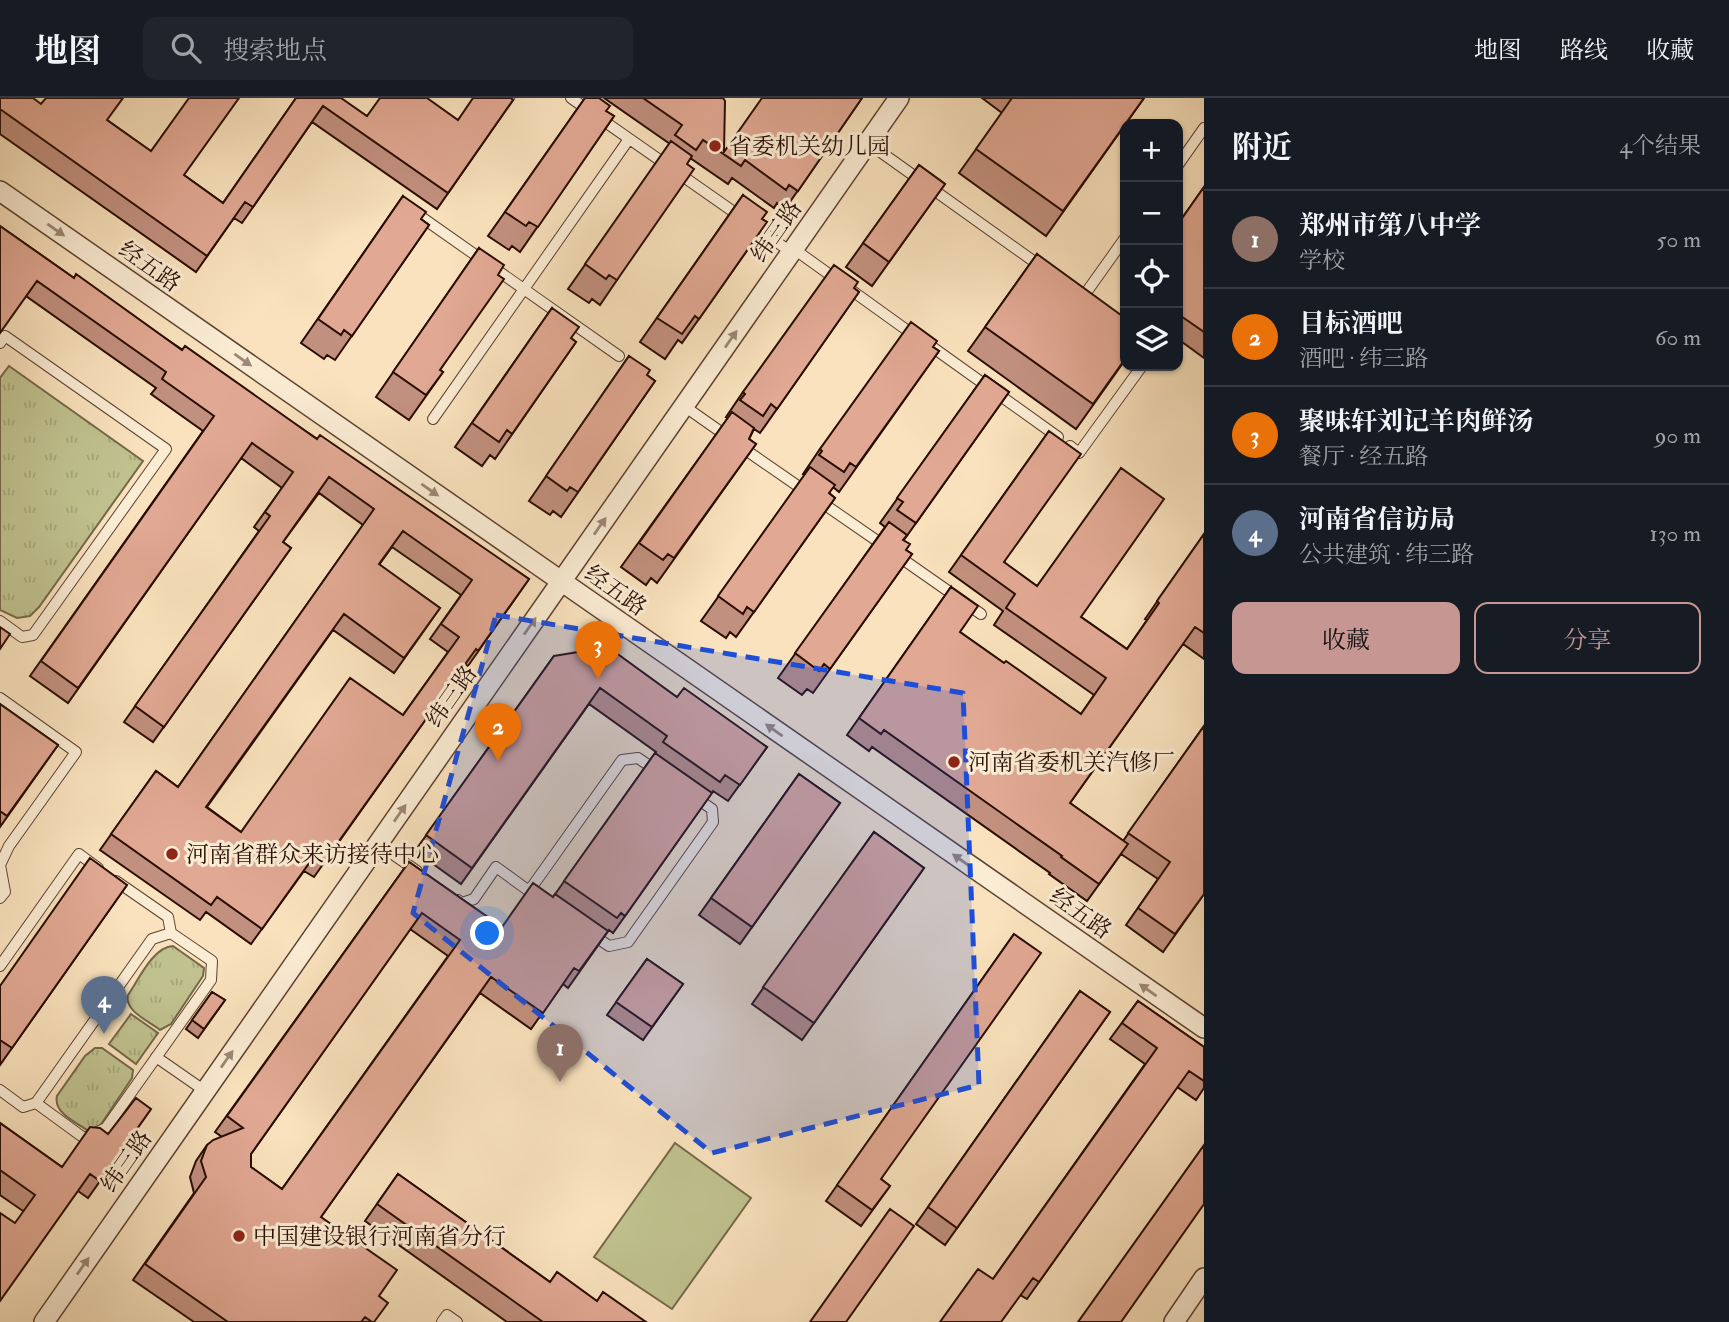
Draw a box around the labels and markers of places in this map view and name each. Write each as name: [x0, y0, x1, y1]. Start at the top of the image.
place label: 省委机关幼儿园: [729, 132, 890, 161]
marker: 省委机关幼儿园: [707, 138, 723, 154]
pin: 3: [575, 621, 621, 679]
pin: 2: [475, 703, 521, 761]
place label: 河南省委机关汽修厂: [968, 748, 1175, 777]
marker: 河南省委机关汽修厂: [946, 754, 962, 770]
place label: 河南省群众来访接待中心: [186, 840, 439, 869]
marker: 河南省群众来访接待中心: [164, 846, 180, 862]
pin: 4: [81, 976, 127, 1034]
pin: 1: [537, 1024, 583, 1082]
place label: 中国建设银行河南省分行: [253, 1222, 506, 1251]
marker: 中国建设银行河南省分行: [231, 1228, 247, 1244]

